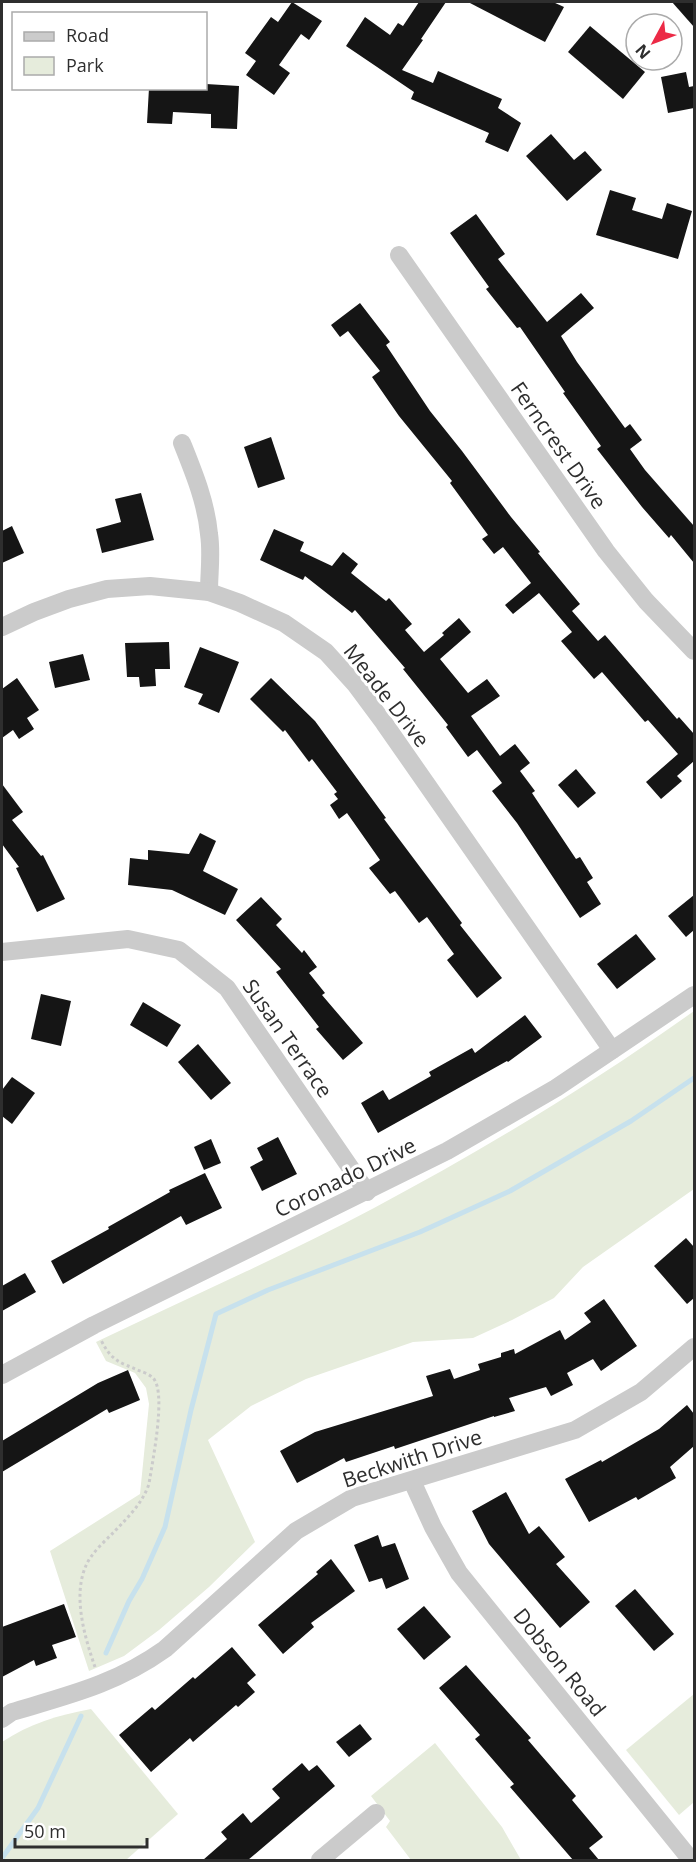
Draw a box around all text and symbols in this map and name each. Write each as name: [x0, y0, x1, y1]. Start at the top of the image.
legend: [12, 12, 207, 90]
north arrow: [624, 12, 684, 72]
text: Road: [66, 23, 109, 47]
text: N: [630, 40, 655, 64]
text: Park: [66, 53, 104, 77]
street label: Ferncrest Drive: [505, 376, 613, 514]
street label: Meade Drive: [338, 638, 436, 752]
street label: Susan Terrace: [237, 973, 339, 1103]
street label: Coronado Drive: [270, 1131, 420, 1223]
street label: Beckwith Drive: [339, 1422, 485, 1494]
street label: Dobson Road: [508, 1602, 612, 1722]
scale bar: [15, 1811, 147, 1849]
text: 50 m: [24, 1819, 66, 1843]

